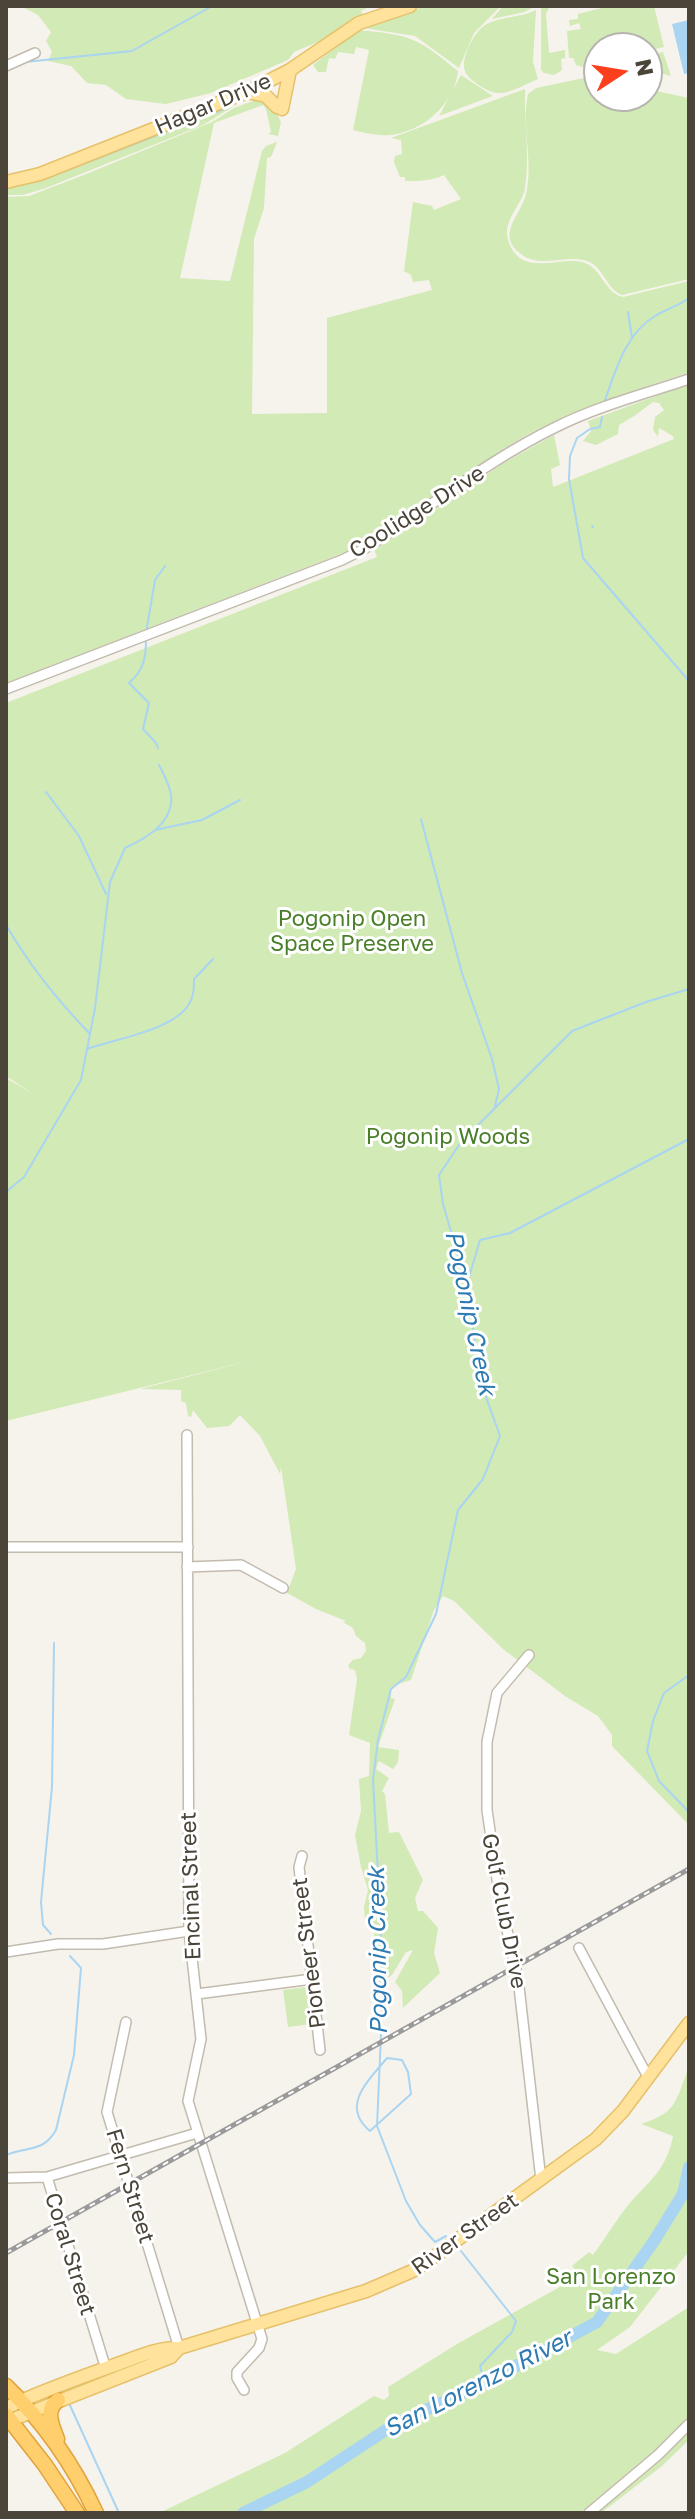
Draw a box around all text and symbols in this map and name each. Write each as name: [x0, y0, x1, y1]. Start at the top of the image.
north arrow: [583, 32, 663, 112]
text: N: [630, 56, 660, 78]
street label: Hagar Drive: [151, 68, 275, 140]
street label: Coolidge Drive: [345, 460, 489, 564]
park label: Pogonip Open Space Preserve: [270, 906, 434, 958]
park label: Pogonip Woods: [366, 1124, 530, 1150]
water label: Pogonip Creek: [438, 1228, 502, 1398]
street label: Encinal Street: [175, 1811, 207, 1961]
street label: Golf Club Drive: [476, 1831, 532, 1991]
water label: Pogonip Creek: [362, 1867, 394, 2035]
street label: Pioneer Street: [287, 1876, 331, 2030]
street label: Fern Street: [100, 2126, 160, 2246]
street label: River Street: [406, 2187, 524, 2281]
street label: Coral Street: [39, 2190, 101, 2318]
park label: San Lorenzo Park: [546, 2264, 676, 2316]
water label: San Lorenzo River: [379, 2324, 577, 2444]

